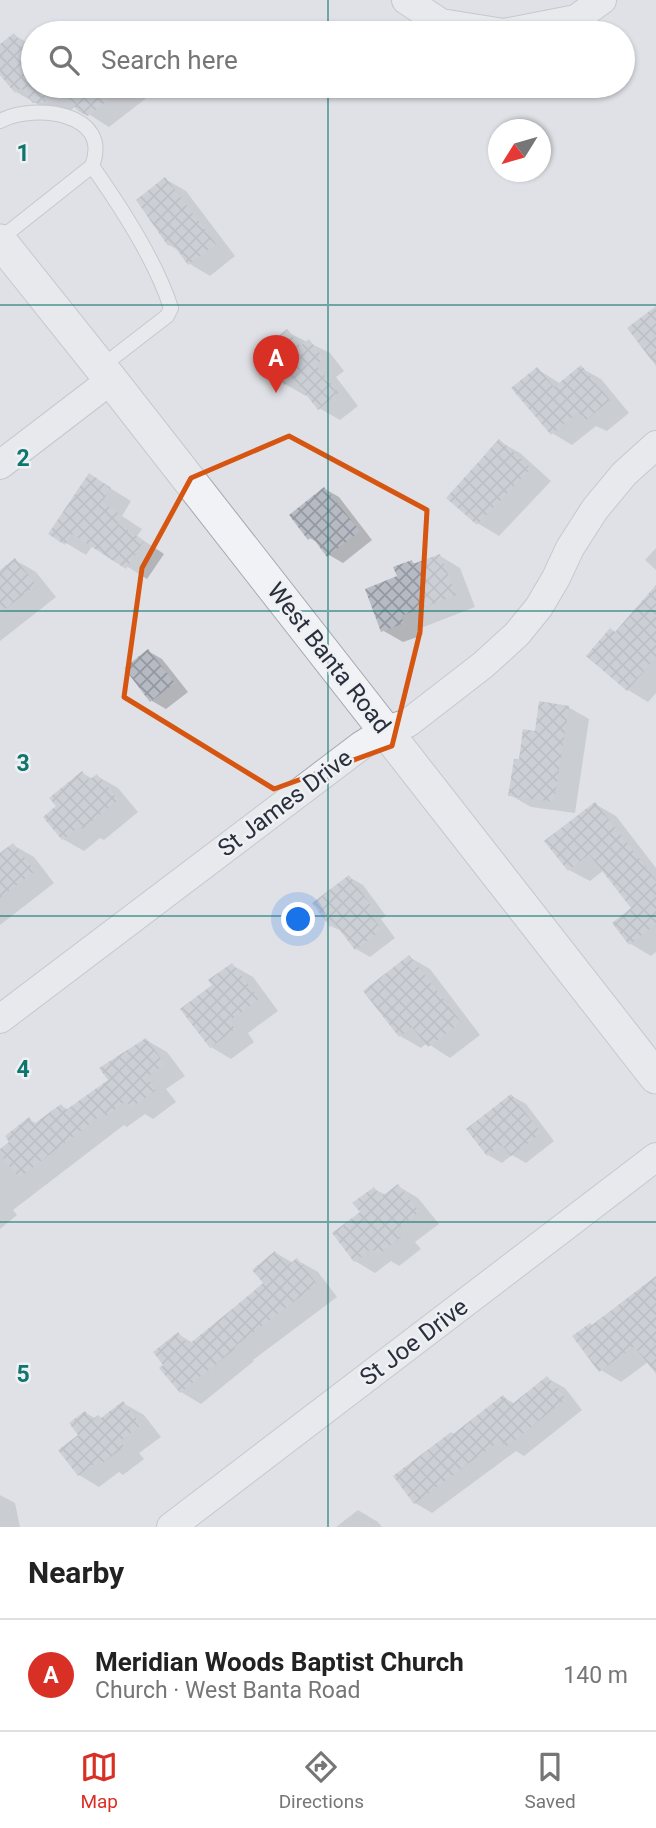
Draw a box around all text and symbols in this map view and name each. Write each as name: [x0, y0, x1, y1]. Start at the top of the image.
search box: [21, 21, 635, 98]
icon: search: [45, 41, 83, 79]
text: Search here: [101, 45, 238, 75]
north arrow: [488, 119, 551, 182]
text: 1: [16, 140, 30, 167]
pin: A: [253, 335, 299, 393]
text: 2: [16, 445, 30, 472]
street label: West Banta Road: [262, 577, 396, 739]
street label: St James Drive: [213, 744, 357, 862]
text: 3: [16, 750, 30, 777]
your location: [281, 902, 315, 936]
text: 4: [16, 1056, 30, 1083]
street label: St Joe Drive: [355, 1292, 473, 1392]
text: 5: [16, 1361, 30, 1388]
text: Nearby: [28, 1555, 124, 1590]
text: Meridian Woods Baptist Church: [95, 1647, 464, 1677]
text: A: [43, 1662, 59, 1689]
text: 140 m: [563, 1662, 628, 1689]
text: Church · West Banta Road: [95, 1677, 360, 1704]
tab: Map: [80, 1748, 118, 1813]
tab: Directions: [279, 1748, 364, 1813]
tab: Saved: [524, 1748, 576, 1813]

